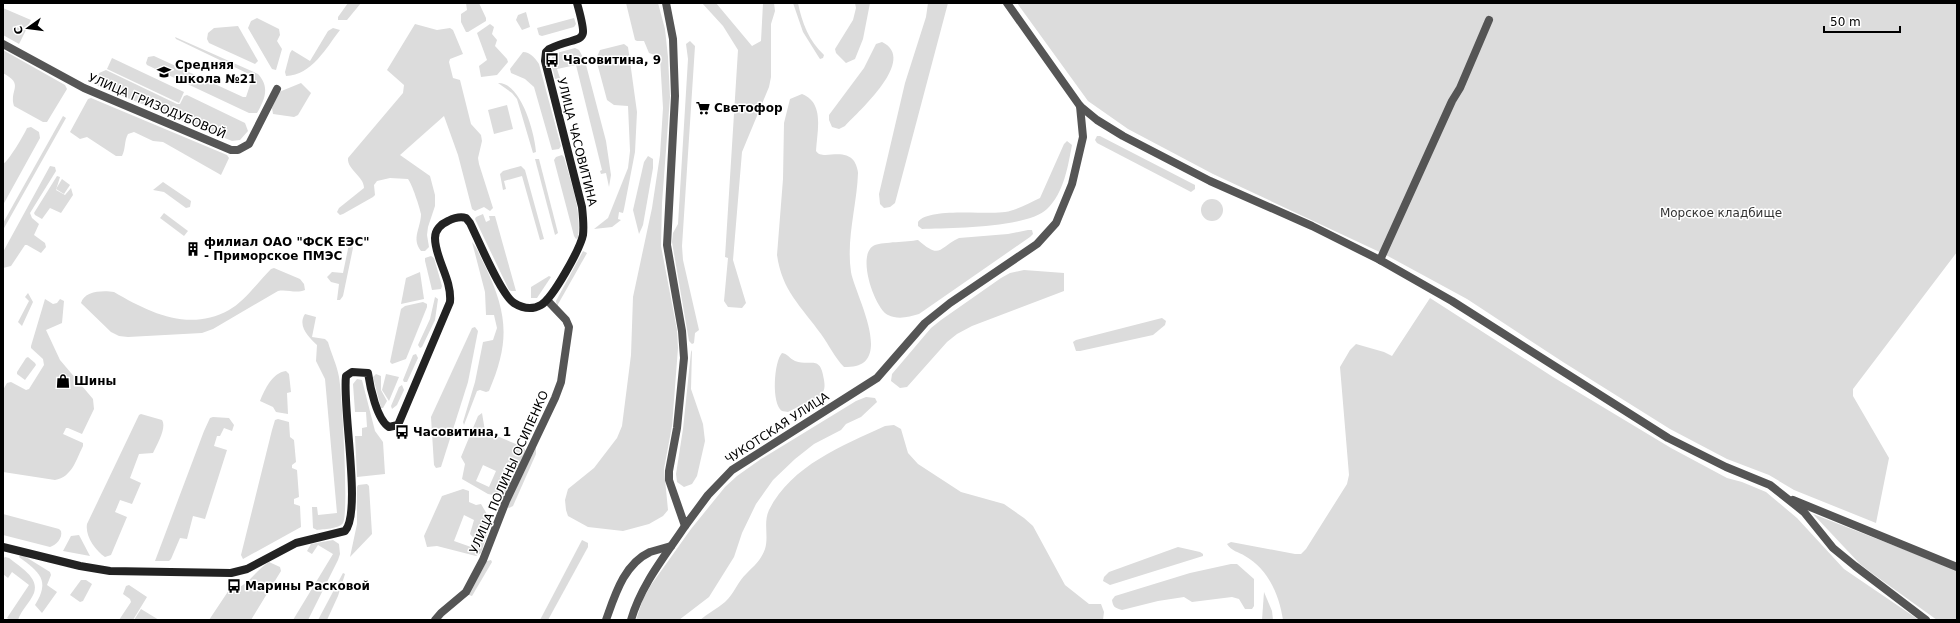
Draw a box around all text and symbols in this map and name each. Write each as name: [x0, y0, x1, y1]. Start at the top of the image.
north arrow: [8, 8, 48, 48]
scale bar: [1824, 8, 1900, 34]
text: 50 m: [1830, 15, 1861, 29]
text: С: [11, 25, 26, 36]
bus stop icon: Часовитина, 9: [544, 52, 560, 68]
place label: Часовитина, 9: [563, 53, 661, 67]
place label: Средняя школа №21: [175, 58, 256, 86]
school or university icon: Средняя школа №21: [156, 64, 172, 80]
street label: УЛИЦА ГРИЗОДУБОВОЙ: [86, 70, 228, 141]
street label: УЛИЦА ЧАСОВИТИНА: [554, 76, 600, 208]
supermarket icon: Светофор: [695, 100, 711, 116]
place label: Светофор: [714, 101, 783, 115]
park label: Морское кладбище: [1660, 206, 1782, 220]
place label: филиал ОАО "ФСК ЕЭС" - Приморское ПМЭС: [204, 235, 369, 263]
building icon: филиал ОАО "ФСК ЕЭС" - Приморское ПМЭС: [185, 241, 201, 257]
shop icon: Шины: [55, 373, 71, 389]
place label: Шины: [74, 374, 116, 388]
street label: УЛИЦА ПОЛИНЫ ОСИПЕНКО: [467, 388, 551, 556]
street label: ЧУКОТСКАЯ УЛИЦА: [722, 389, 832, 467]
bus stop icon: Часовитина, 1: [394, 424, 410, 440]
place label: Часовитина, 1: [413, 425, 511, 439]
bus stop icon: Марины Расковой: [226, 578, 242, 594]
place label: Марины Расковой: [245, 579, 370, 593]

